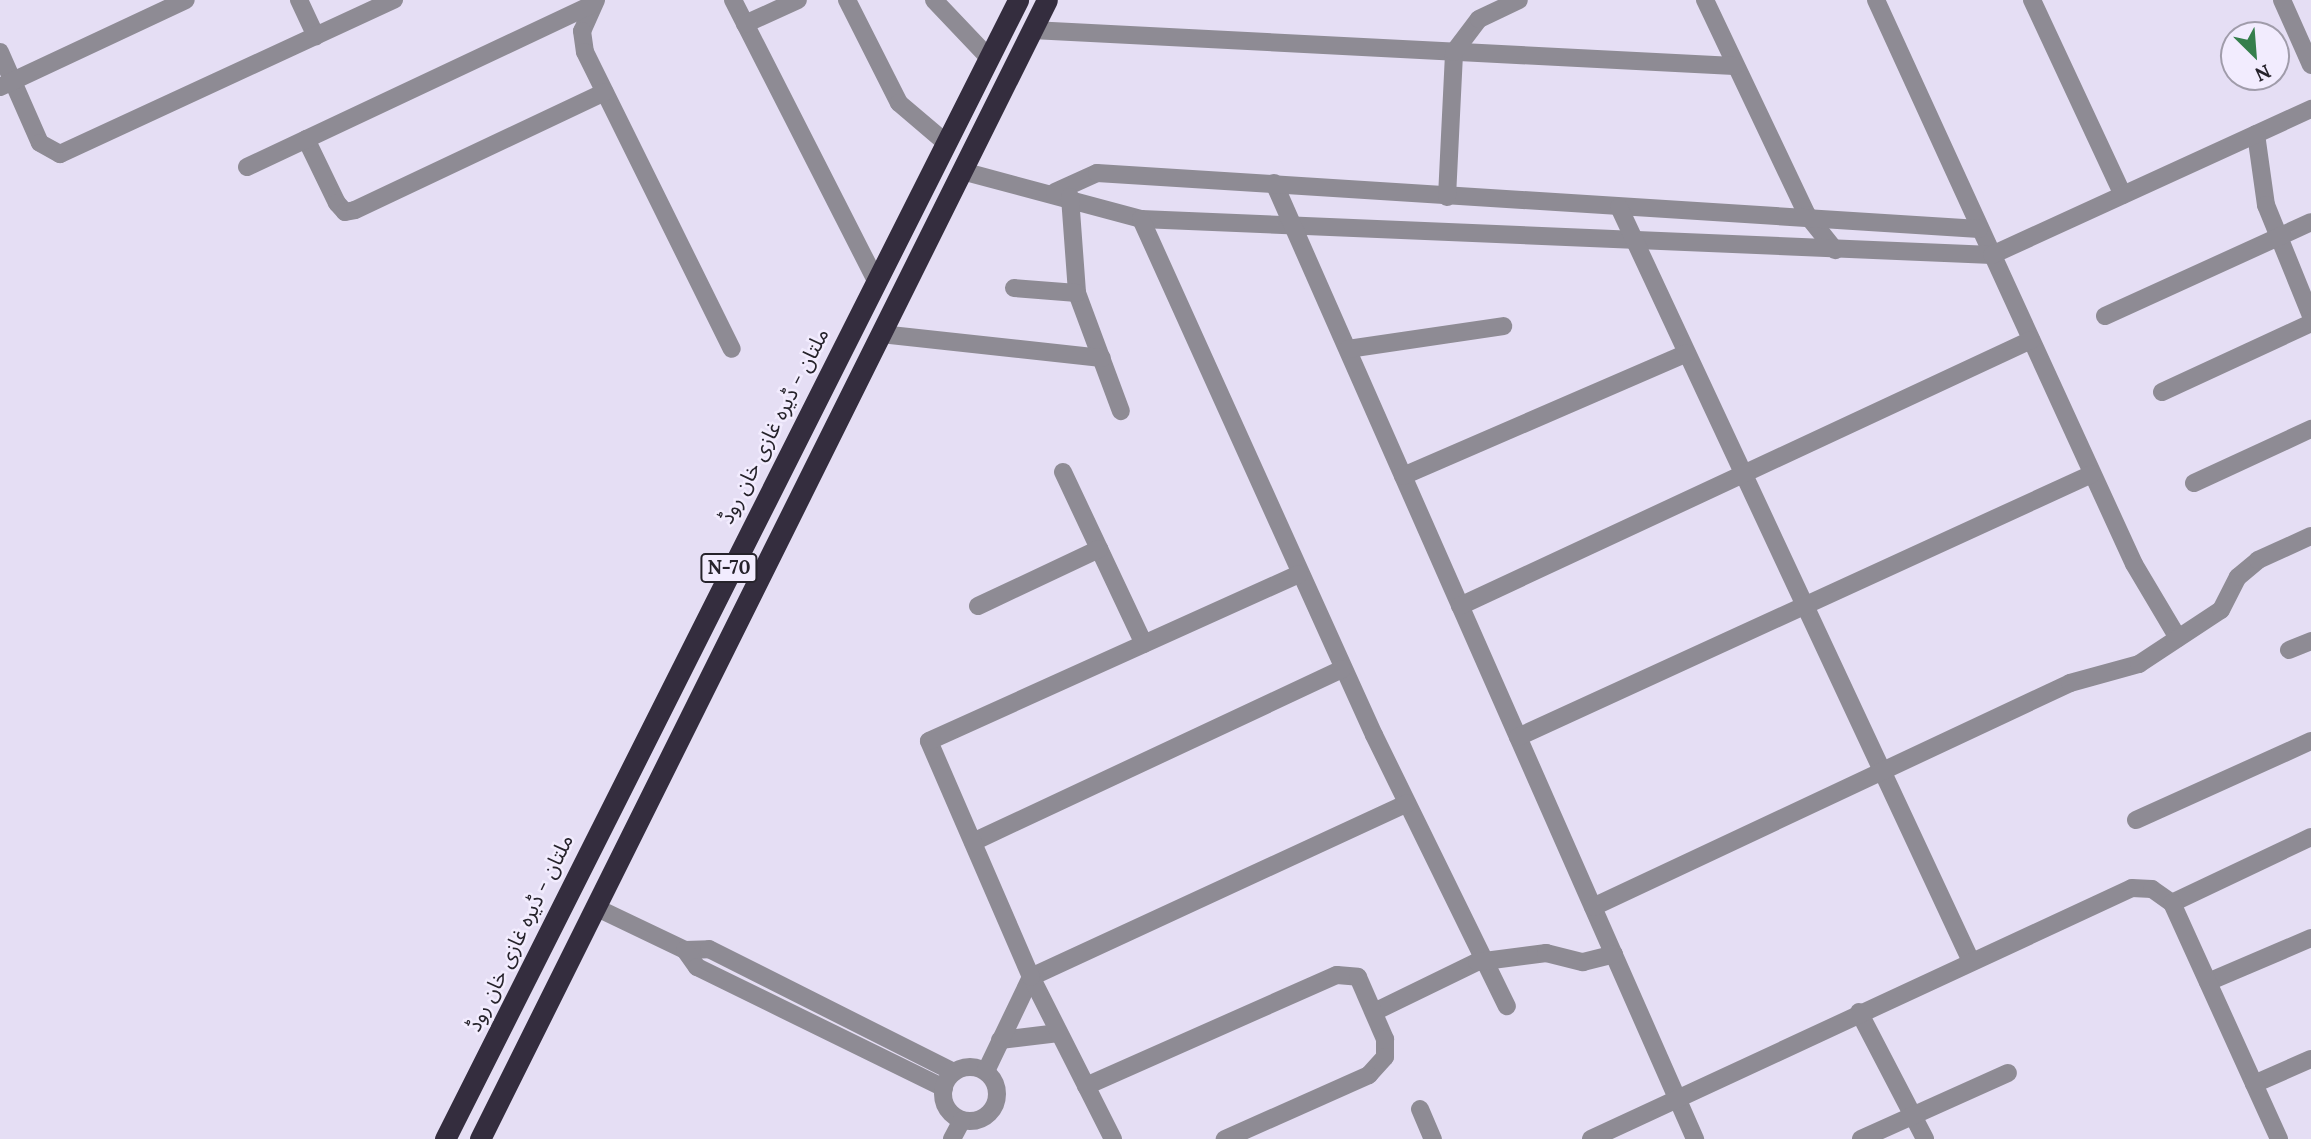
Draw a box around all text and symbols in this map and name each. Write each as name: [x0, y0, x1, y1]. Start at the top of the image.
north arrow: [2220, 21, 2290, 91]
text: N: [2251, 59, 2275, 87]
street label: ملتان - ڈیرہ غازی خان روڈ: [714, 324, 834, 528]
road number: N-70: [699, 552, 759, 583]
street label: ملتان - ڈیرہ غازی خان روڈ: [461, 830, 579, 1036]

